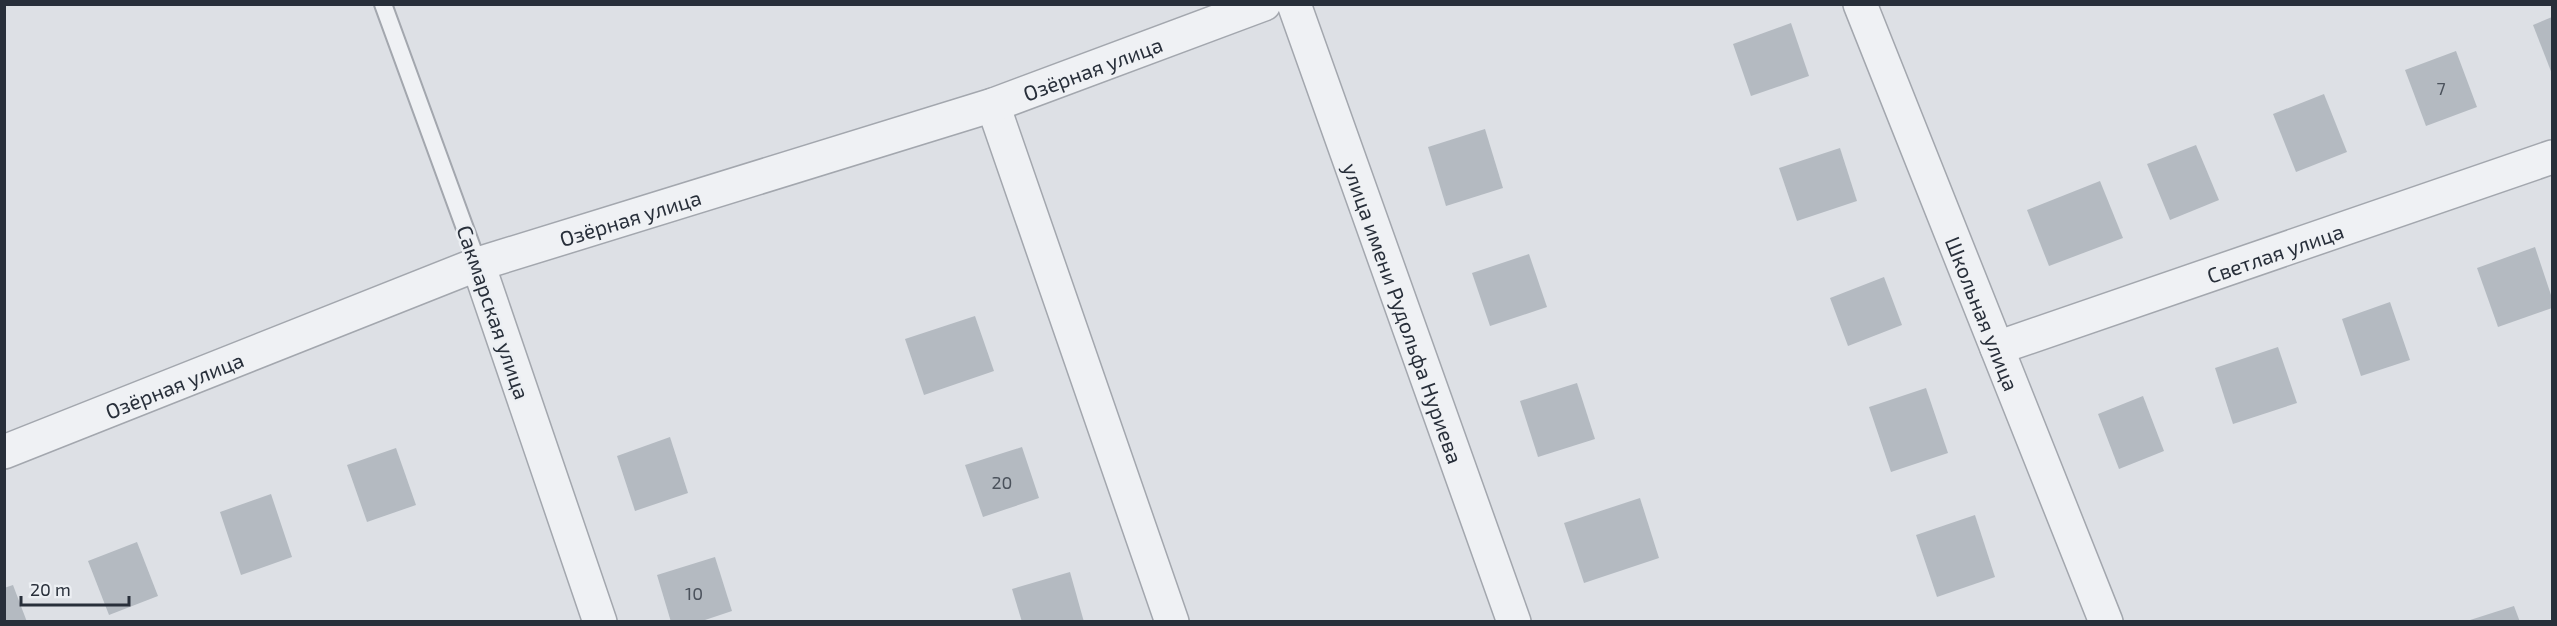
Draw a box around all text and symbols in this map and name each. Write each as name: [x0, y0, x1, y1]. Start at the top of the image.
street label: Озёрная улица: [1019, 31, 1165, 105]
house number: 7: [2436, 77, 2446, 99]
street label: улица имени Рудольфа Нуриева: [1338, 159, 1469, 467]
street label: Озёрная улица: [556, 183, 704, 251]
street label: Светлая улица: [2203, 217, 2347, 287]
street label: Сакмарская улица: [452, 222, 535, 403]
street label: Школьная улица: [1941, 233, 2025, 394]
street label: Озёрная улица: [101, 346, 247, 423]
house number: 20: [992, 471, 1012, 493]
scale bar: [21, 569, 129, 607]
text: 20 m: [30, 578, 71, 600]
house number: 10: [685, 582, 703, 604]

